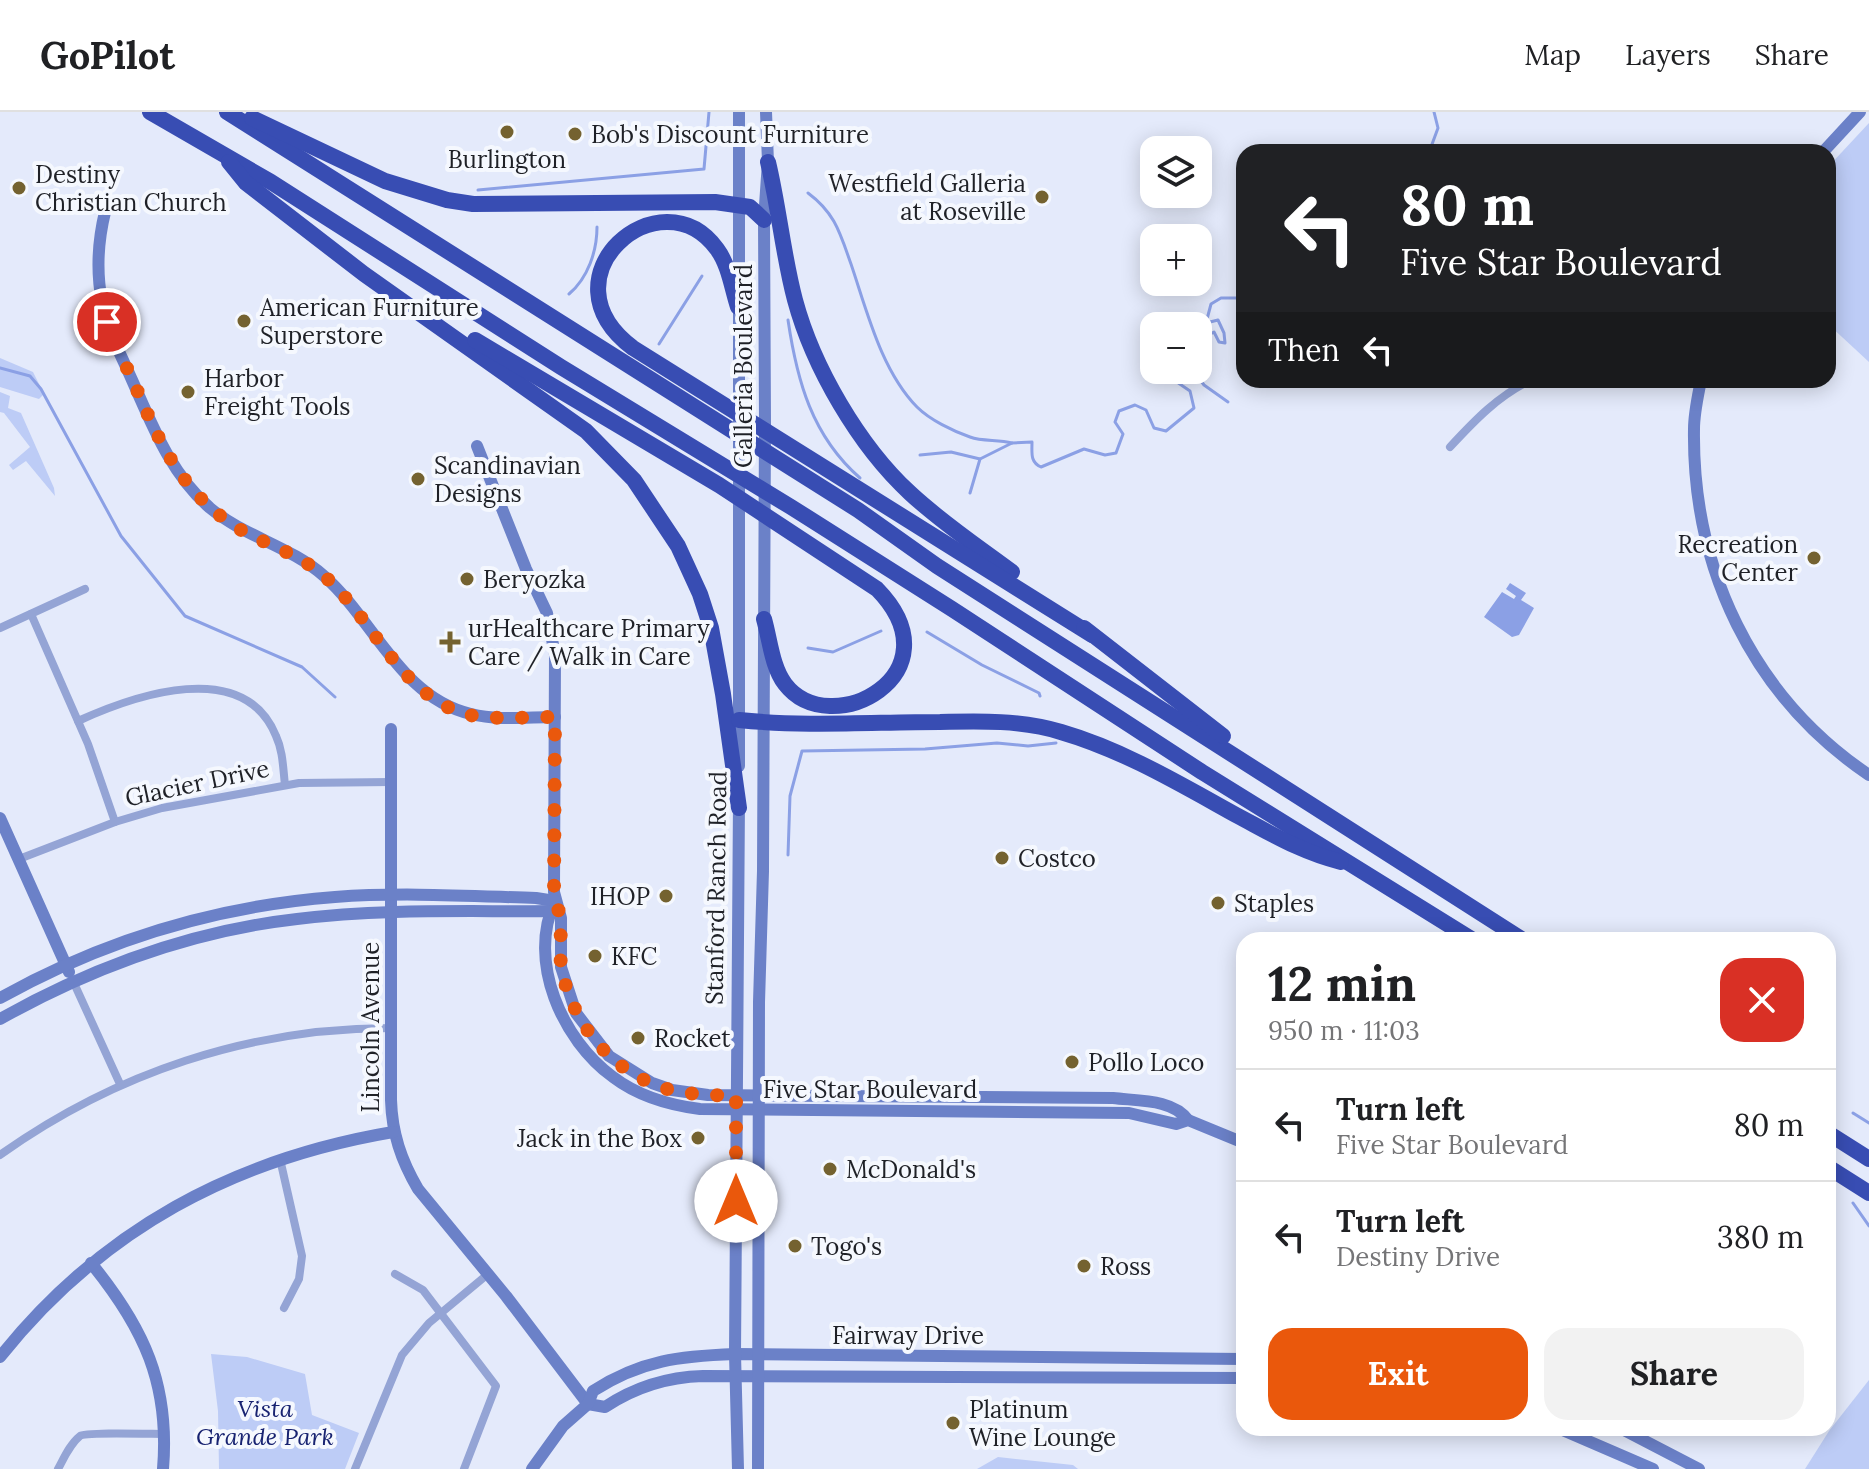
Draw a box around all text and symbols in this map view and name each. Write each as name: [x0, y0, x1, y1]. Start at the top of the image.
text: GoPilot: [40, 31, 175, 79]
text: Map: [1524, 37, 1581, 73]
text: Layers: [1625, 37, 1711, 73]
text: Share: [1755, 37, 1829, 73]
place label: Bob's Discount Furniture: [591, 119, 869, 150]
marker: Burlington: [498, 123, 516, 141]
marker: Bob's Discount Furniture: [566, 125, 584, 143]
map controls: [1140, 136, 1212, 384]
button: layers: [1140, 136, 1212, 208]
place label: Burlington: [448, 144, 566, 175]
place label: Destiny Christian Church: [35, 159, 227, 218]
place label: Westfield Galleria at Roseville: [828, 168, 1026, 227]
text: 80 m: [1400, 169, 1534, 240]
icon: left: [1268, 176, 1372, 280]
marker: Destiny Christian Church: [10, 179, 28, 197]
marker: Westfield Galleria at Roseville: [1033, 188, 1051, 206]
button: +: [1140, 224, 1212, 296]
text: Five Star Boulevard: [1400, 239, 1722, 285]
street label: Galleria Boulevard: [728, 264, 759, 468]
pin: [73, 288, 141, 356]
place label: American Furniture Superstore: [259, 292, 479, 351]
icon: arrive: [85, 300, 129, 344]
marker: American Furniture Superstore: [235, 312, 253, 330]
button: −: [1140, 312, 1212, 384]
icon: left: [1356, 328, 1400, 372]
text: Then: [1268, 331, 1340, 369]
place label: Harbor Freight Tools: [204, 363, 350, 422]
marker: Harbor Freight Tools: [179, 383, 197, 401]
place label: Scandinavian Designs: [434, 450, 581, 509]
marker: Scandinavian Designs: [409, 470, 427, 488]
place label: Recreation Center: [1677, 529, 1799, 588]
marker: Recreation Center: [1805, 549, 1823, 567]
place label: Beryozka: [483, 564, 586, 595]
marker: Beryozka: [458, 570, 476, 588]
place label: urHealthcare Primary Care / Walk in Care: [468, 613, 710, 672]
marker: urHealthcare Primary Care / Walk in Care: [439, 631, 461, 653]
street label: Glacier Drive: [122, 753, 272, 813]
street label: Stanford Ranch Road: [698, 771, 734, 1005]
place label: Costco: [1018, 843, 1096, 874]
marker: Costco: [993, 849, 1011, 867]
place label: IHOP: [590, 881, 650, 912]
marker: IHOP: [657, 887, 675, 905]
place label: Staples: [1234, 888, 1314, 919]
marker: Staples: [1209, 894, 1227, 912]
place label: KFC: [611, 941, 657, 972]
street label: Lincoln Avenue: [355, 942, 386, 1112]
marker: KFC: [586, 947, 604, 965]
text: 12 min: [1268, 953, 1416, 1014]
button: close: [1720, 958, 1804, 1042]
text: 950 m · 11:03: [1268, 1014, 1420, 1047]
place label: Rocket: [654, 1023, 731, 1054]
marker: Rocket: [629, 1029, 647, 1047]
place label: Pollo Loco: [1088, 1047, 1204, 1078]
marker: Pollo Loco: [1063, 1053, 1081, 1071]
street label: Five Star Boulevard: [763, 1074, 977, 1105]
text: Turn left: [1336, 1090, 1464, 1128]
icon: left: [1268, 1103, 1312, 1147]
text: 80 m: [1734, 1106, 1804, 1144]
place label: Jack in the Box: [516, 1123, 682, 1154]
text: Five Star Boulevard: [1336, 1128, 1568, 1161]
marker: Jack in the Box: [689, 1129, 707, 1147]
place label: McDonald's: [846, 1154, 976, 1185]
position arrow: [694, 1159, 778, 1243]
marker: McDonald's: [821, 1160, 839, 1178]
text: Turn left: [1336, 1202, 1464, 1240]
icon: left: [1268, 1215, 1312, 1259]
text: 380 m: [1717, 1218, 1804, 1256]
place label: Togo's: [811, 1231, 882, 1262]
marker: Togo's: [786, 1237, 804, 1255]
text: Destiny Drive: [1336, 1240, 1500, 1273]
place label: Ross: [1100, 1251, 1151, 1282]
marker: Ross: [1075, 1257, 1093, 1275]
street label: Fairway Drive: [832, 1320, 984, 1351]
button: Exit: [1268, 1328, 1528, 1420]
button: Share: [1544, 1328, 1804, 1420]
park label: Vista Grande Park: [196, 1393, 334, 1452]
place label: Platinum Wine Lounge: [969, 1394, 1116, 1453]
marker: Platinum Wine Lounge: [944, 1414, 962, 1432]

